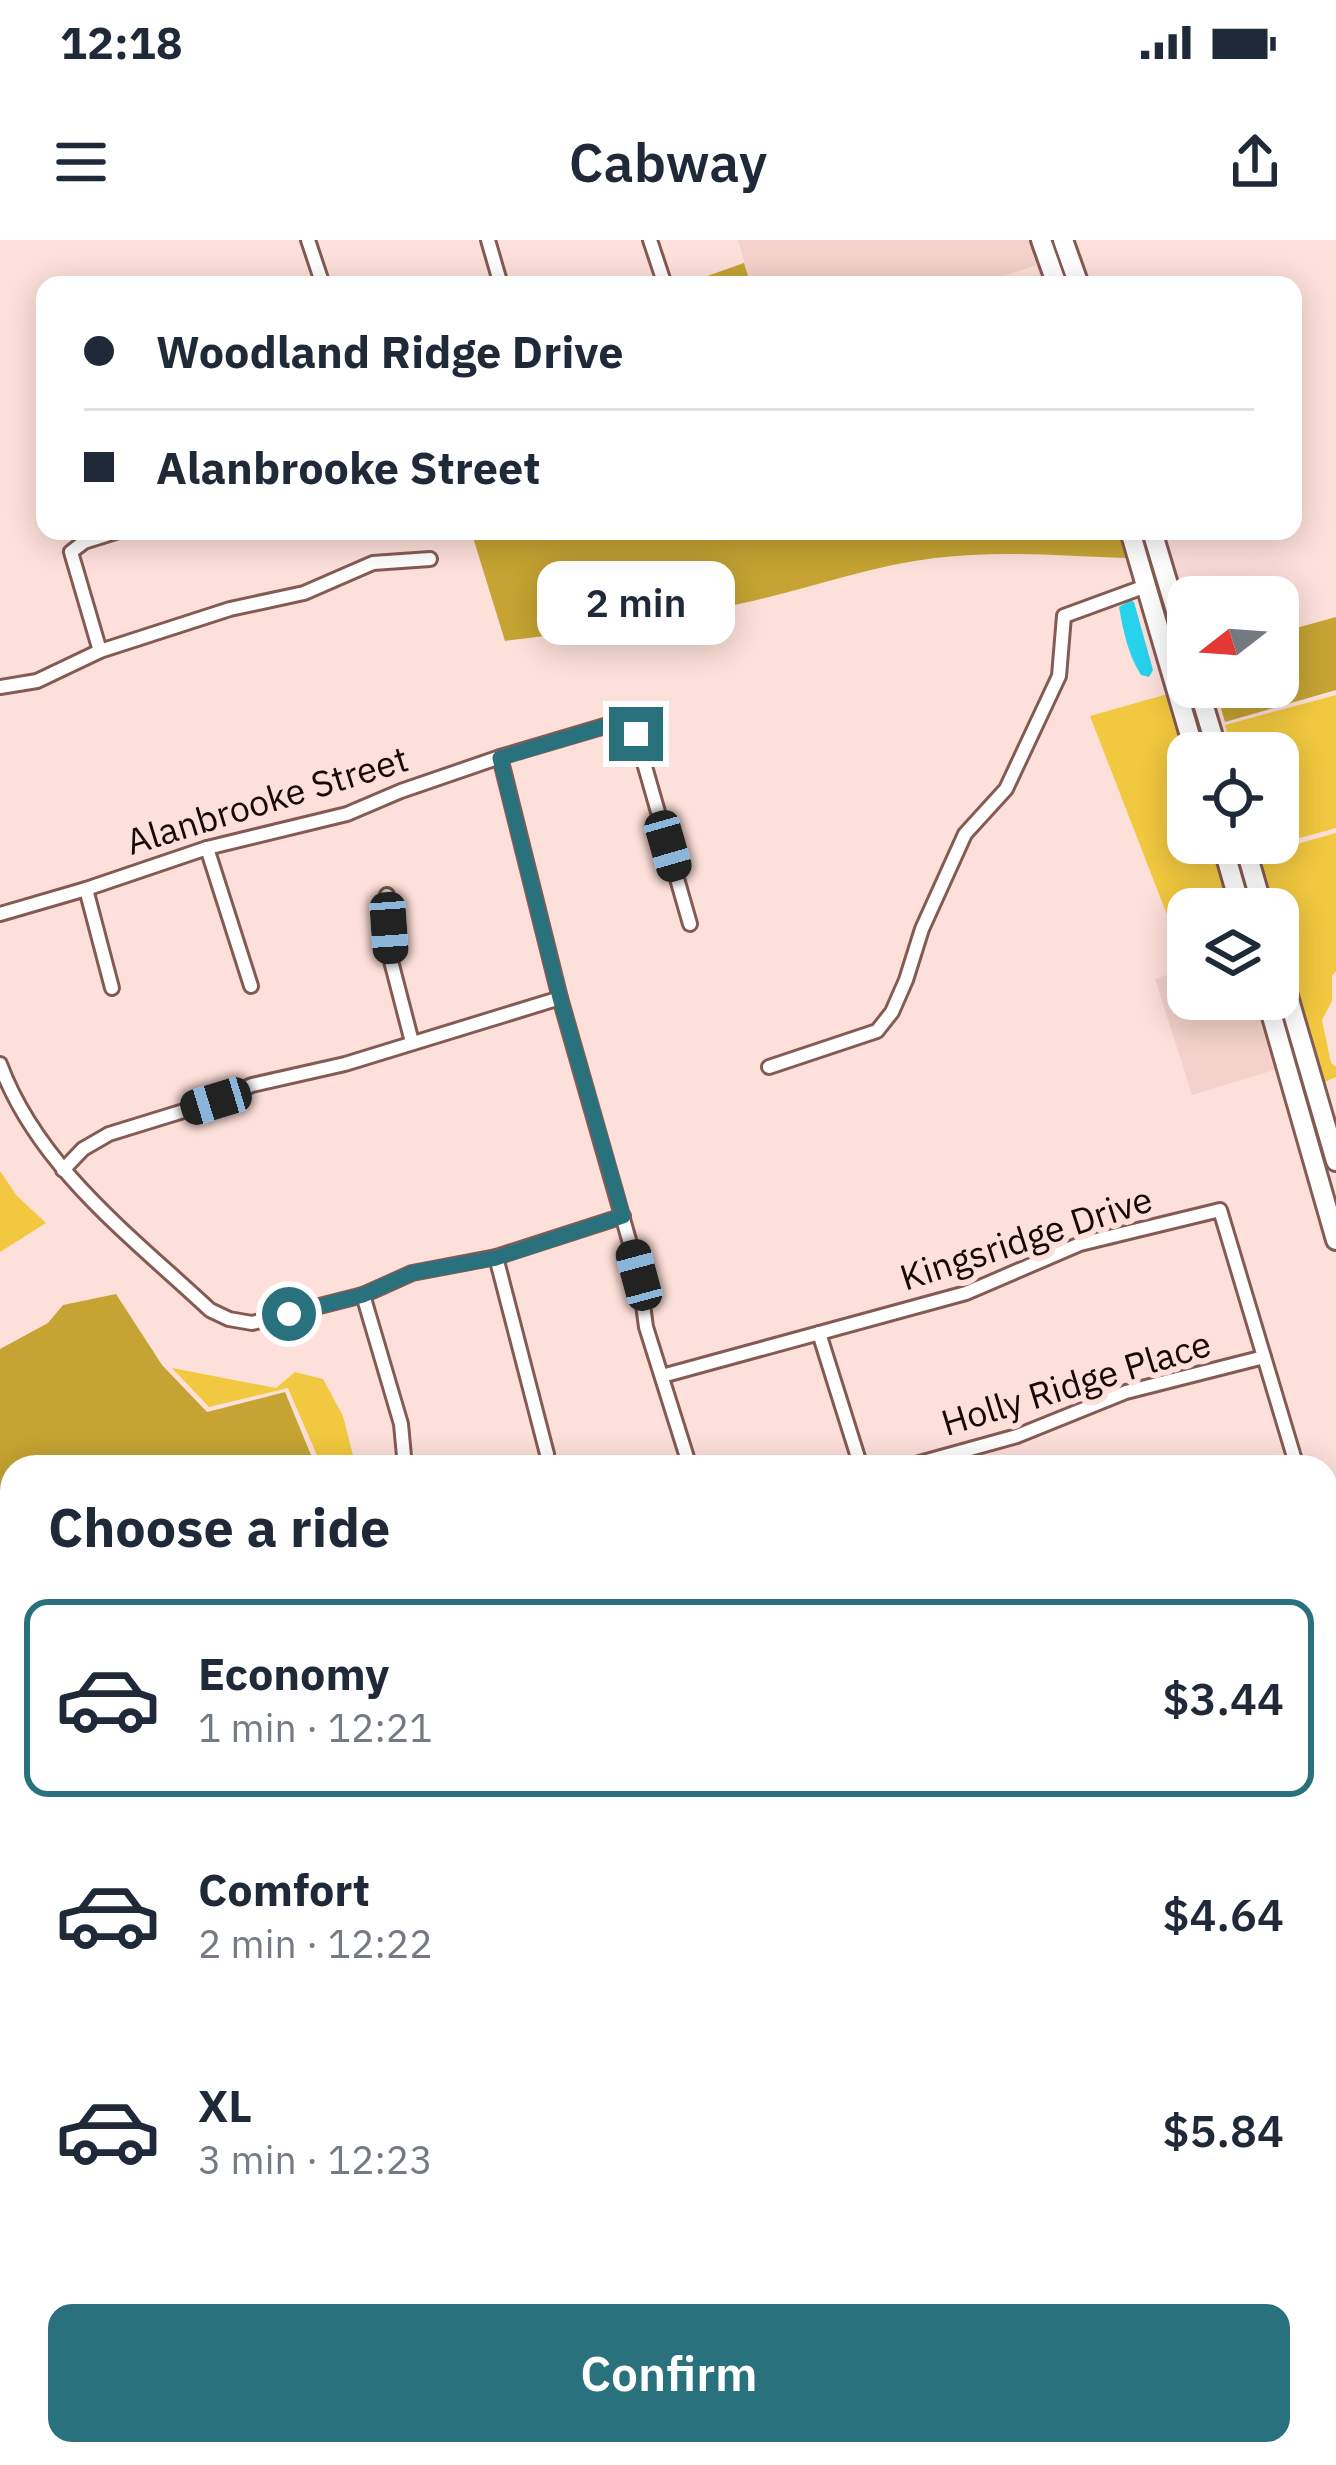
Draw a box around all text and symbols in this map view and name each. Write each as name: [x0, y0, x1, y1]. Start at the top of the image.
text: 12:18: [60, 13, 183, 71]
text: Cabway: [569, 127, 767, 197]
icon: menu: [48, 129, 114, 195]
icon: share: [1222, 129, 1288, 195]
text: Woodland Ridge Drive: [156, 322, 623, 380]
text: Alanbrooke Street: [156, 438, 540, 496]
callout: 2 min: [537, 560, 735, 644]
north arrow: [1167, 576, 1299, 708]
map controls: [1167, 576, 1299, 1020]
text: 2 min: [586, 577, 686, 628]
route end: [609, 707, 663, 761]
button: locate: [1167, 732, 1299, 864]
street label: Alanbrooke Street: [120, 734, 413, 865]
car: [641, 806, 695, 886]
button: layers: [1167, 888, 1299, 1020]
car: [369, 891, 409, 965]
car: [176, 1073, 256, 1129]
street label: Kingsridge Drive: [894, 1175, 1158, 1300]
car: [612, 1236, 666, 1314]
route start: [262, 1287, 316, 1341]
street label: Holly Ridge Place: [935, 1319, 1216, 1446]
text: Choose a ride: [48, 1492, 390, 1562]
icon: car: [54, 1644, 162, 1752]
text: Economy: [198, 1644, 389, 1702]
text: $3.44: [1163, 1669, 1284, 1727]
text: 1 min · 12:21: [198, 1702, 433, 1753]
icon: car: [54, 1860, 162, 1968]
text: Comfort: [198, 1860, 370, 1918]
text: $4.64: [1163, 1885, 1284, 1943]
text: 2 min · 12:22: [198, 1918, 433, 1969]
icon: car: [54, 2076, 162, 2184]
text: XL: [198, 2076, 252, 2134]
text: $5.84: [1163, 2101, 1284, 2159]
text: 3 min · 12:23: [198, 2134, 433, 2185]
button: Confirm: [48, 2304, 1290, 2442]

